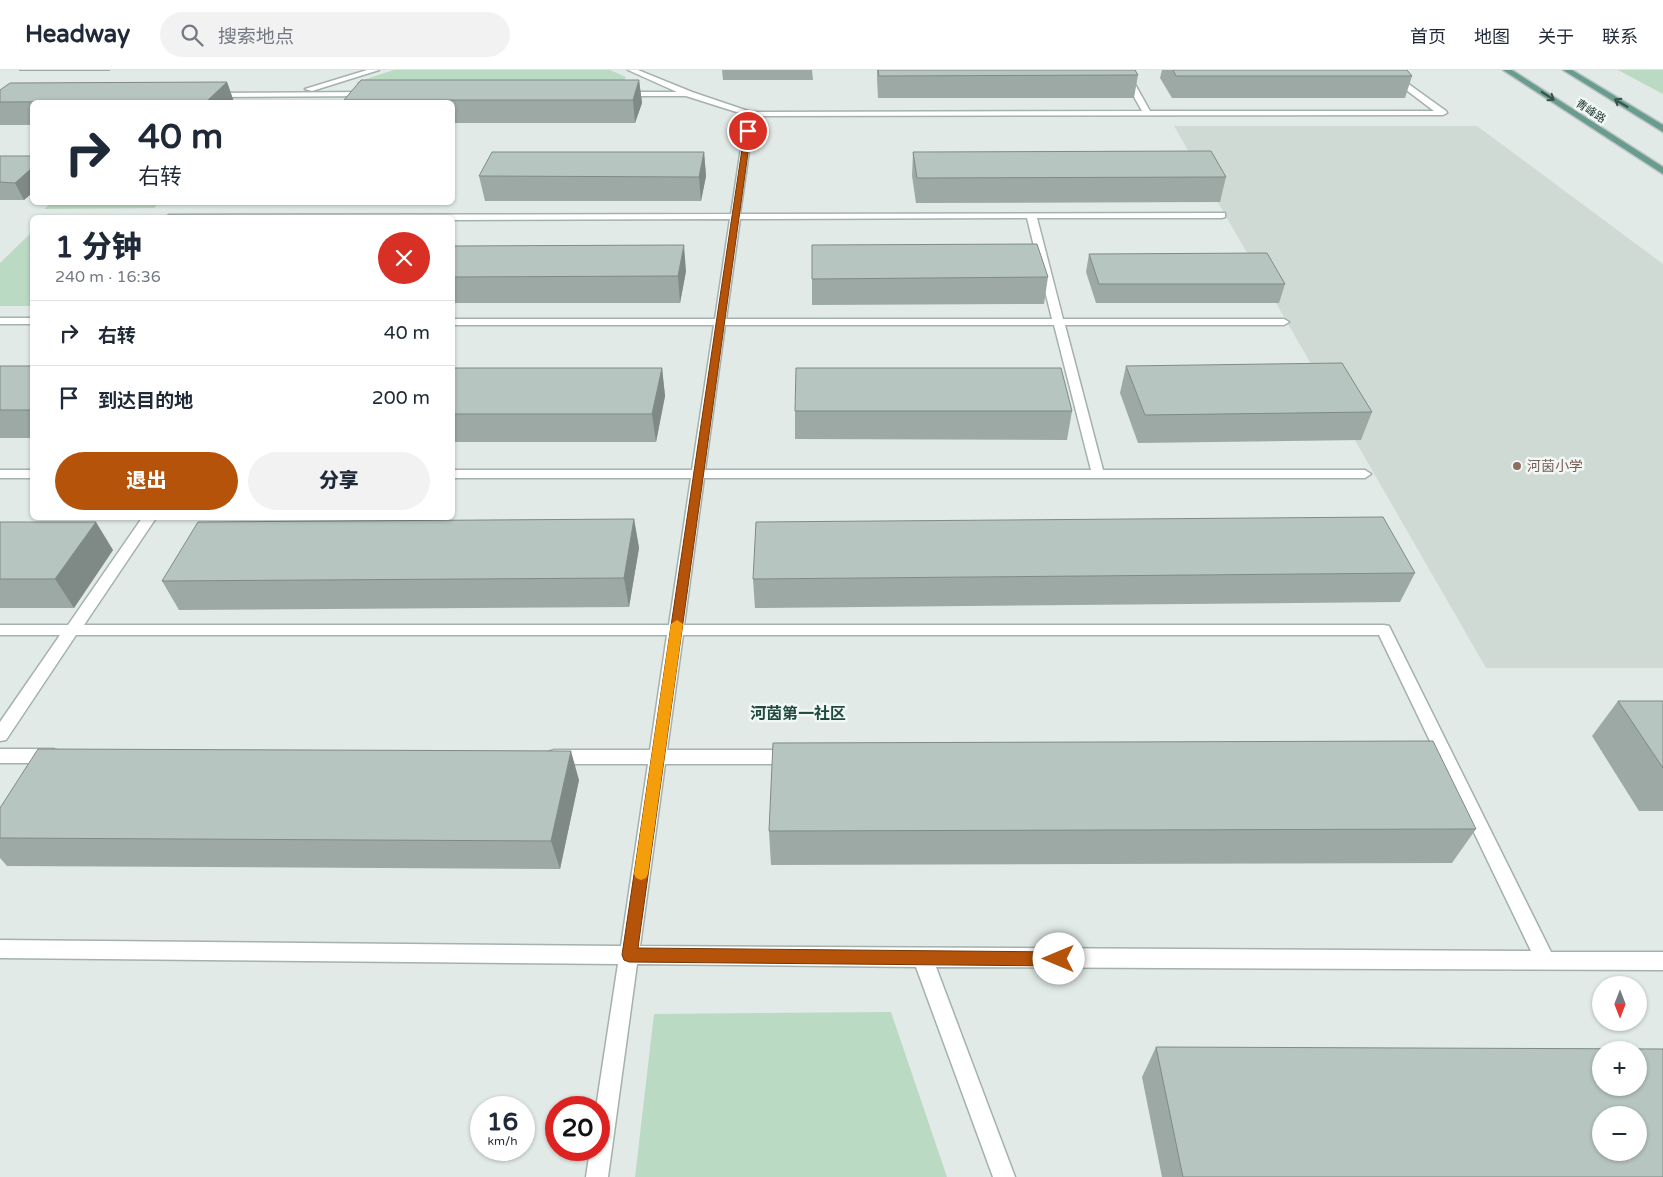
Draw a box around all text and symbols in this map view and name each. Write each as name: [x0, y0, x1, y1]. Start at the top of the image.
search box: [160, 12, 510, 57]
text: Headway: [25, 20, 130, 49]
icon: search: [178, 21, 206, 49]
text: 搜索地点: [218, 26, 294, 48]
text: 首页: [1410, 26, 1446, 48]
text: 地图: [1474, 26, 1510, 48]
text: 关于: [1538, 26, 1574, 48]
text: 联系: [1602, 26, 1638, 48]
one-way arrow: [1541, 91, 1555, 102]
street label: 青峰路: [1573, 97, 1608, 126]
one-way arrow: [1615, 98, 1629, 108]
pin: [727, 110, 769, 152]
text: 40 m: [138, 116, 223, 158]
icon: arrive: [734, 117, 762, 145]
icon: right: [55, 120, 120, 185]
text: 右转: [138, 164, 182, 190]
text: 1 分钟: [55, 229, 142, 266]
button: close: [378, 232, 430, 284]
text: 240 m · 16:36: [55, 267, 161, 287]
icon: right: [55, 319, 83, 347]
text: 40 m: [384, 322, 430, 344]
text: 右转: [98, 325, 136, 347]
icon: arrive: [55, 384, 83, 412]
text: 200 m: [372, 387, 430, 409]
text: 到达目的地: [98, 390, 193, 412]
button: 退出: [55, 452, 238, 510]
button: 分享: [248, 452, 430, 510]
place label: 河茵小学: [1527, 458, 1583, 475]
marker: 河茵小学: [1511, 460, 1523, 472]
district label: 河茵第一社区: [750, 704, 846, 724]
position arrow: [1032, 932, 1084, 984]
north arrow: [1592, 976, 1648, 1031]
map controls: [1592, 976, 1647, 1161]
button: +: [1592, 1041, 1647, 1096]
speed limit sign: 20: [545, 1096, 610, 1161]
button: −: [1592, 1106, 1647, 1161]
text: 16: [487, 1107, 518, 1137]
text: km/h: [487, 1134, 518, 1148]

